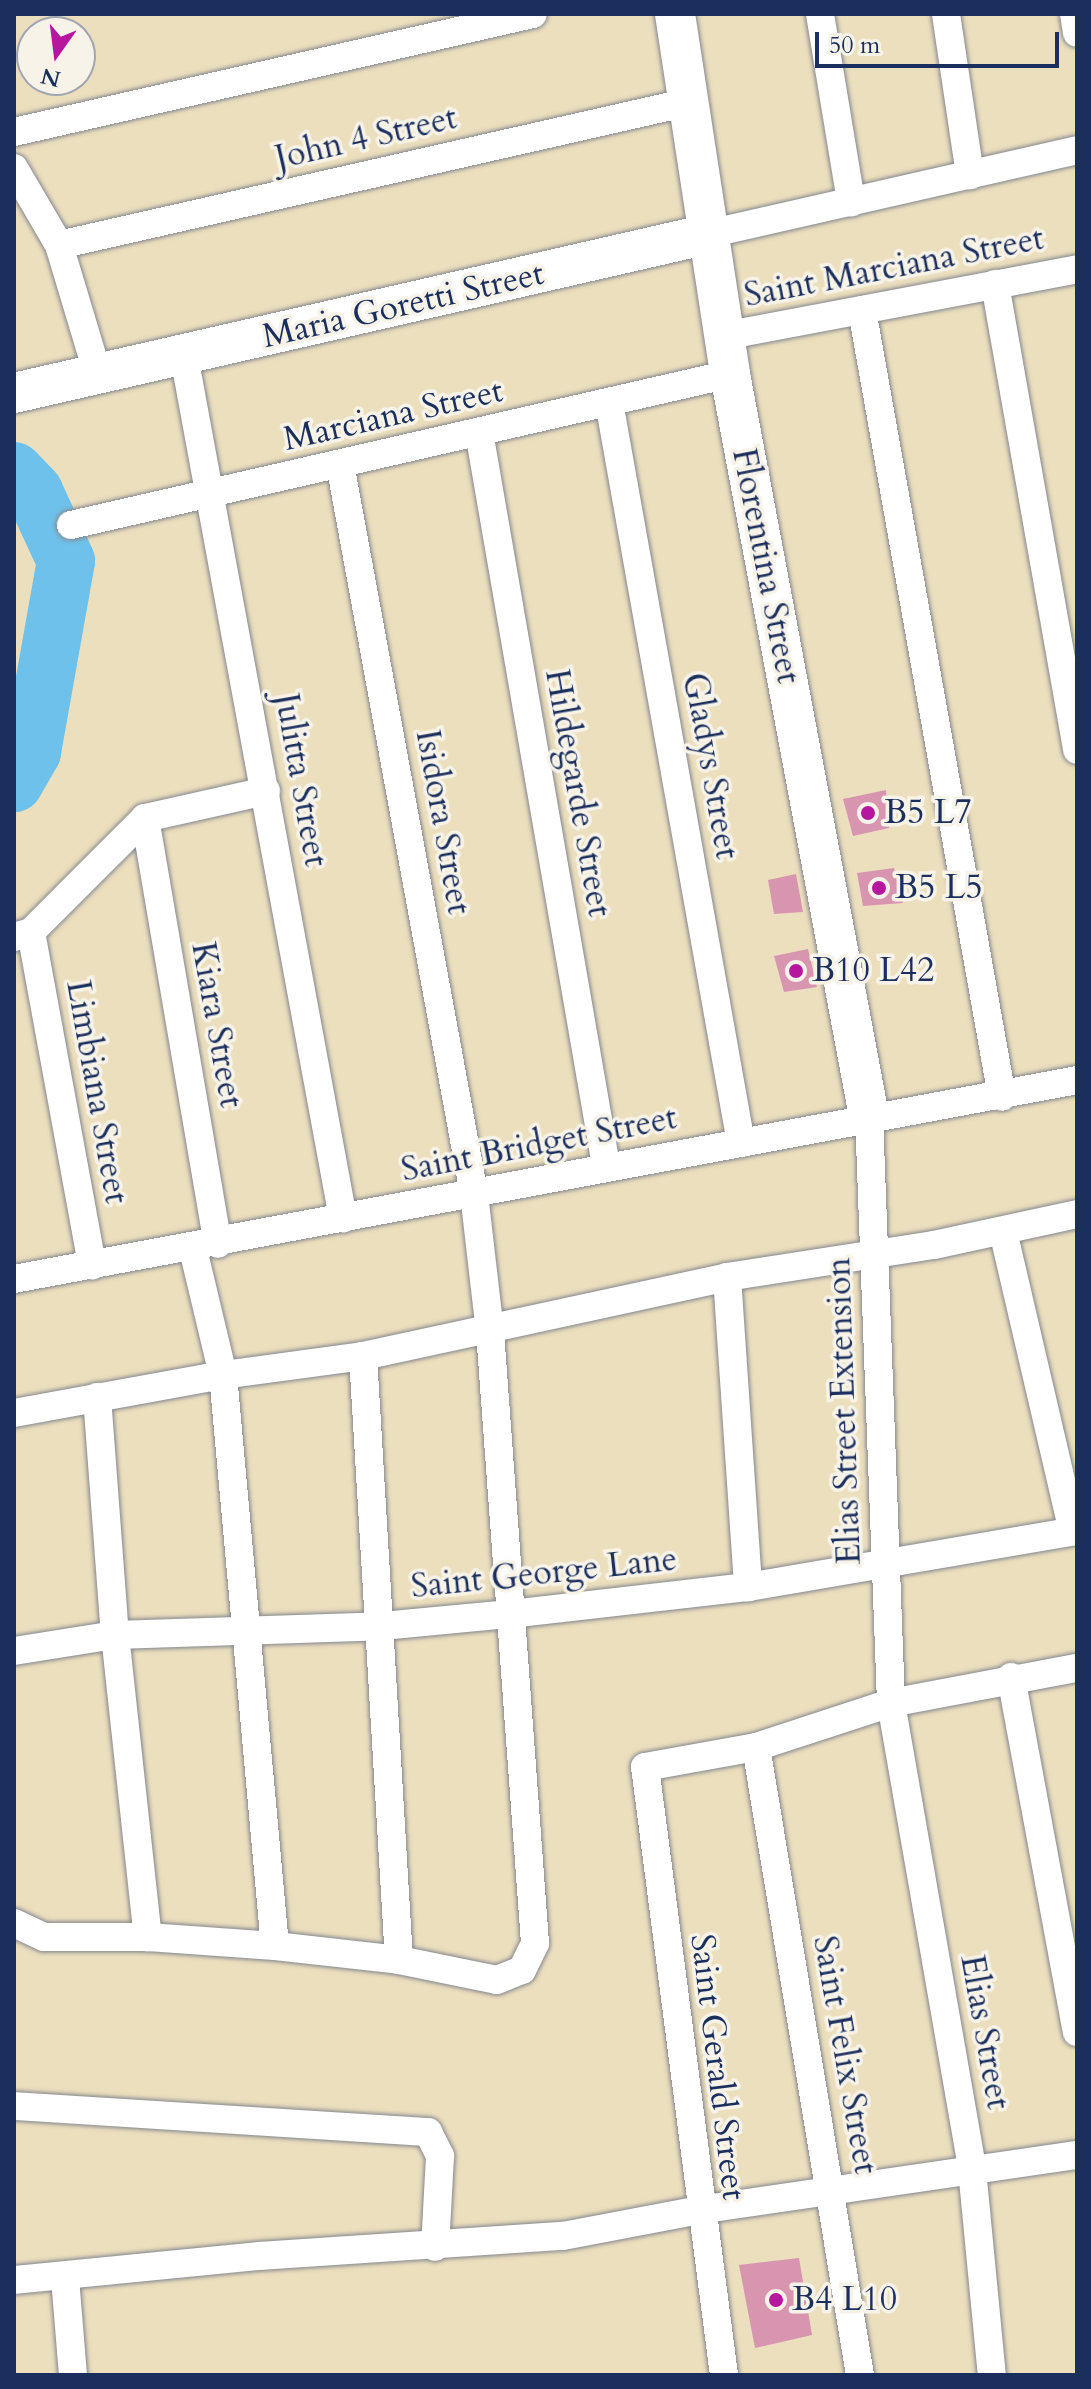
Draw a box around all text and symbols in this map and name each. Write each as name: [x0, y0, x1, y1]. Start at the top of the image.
north arrow: [16, 16, 96, 96]
scale bar: [819, 16, 1063, 66]
text: 50 m: [829, 29, 880, 62]
text: N: [38, 60, 64, 94]
street label: John 4 Street: [271, 97, 461, 179]
street label: Saint Marciana Street: [741, 218, 1047, 316]
street label: Maria Goretti Street: [258, 253, 548, 357]
street label: Marciana Street: [279, 370, 507, 460]
street label: Florentina Street: [723, 445, 809, 687]
street label: Hildegarde Street: [536, 666, 620, 920]
street label: Gladys Street: [675, 670, 747, 862]
street label: Julitta Street: [266, 690, 336, 870]
street label: Isidora Street: [407, 726, 479, 918]
place label: B5 L7: [884, 793, 972, 833]
marker: B5 L7: [859, 804, 877, 822]
place label: B5 L5: [895, 868, 983, 908]
marker: B5 L5: [870, 879, 888, 897]
street label: Kiara Street: [182, 939, 252, 1111]
place label: B10 L42: [812, 951, 934, 991]
marker: B10 L42: [787, 962, 805, 980]
street label: Limbiana Street: [57, 977, 137, 1207]
street label: Saint Bridget Street: [398, 1097, 680, 1191]
street label: Elias Street Extension: [818, 1257, 870, 1565]
street label: Saint George Lane: [409, 1539, 679, 1607]
street label: Saint Gerald Street: [681, 1932, 755, 2202]
street label: Saint Felix Street: [804, 1933, 886, 2177]
street label: Elias Street: [951, 1952, 1019, 2112]
place label: B4 L10: [792, 2280, 897, 2320]
marker: B4 L10: [767, 2291, 785, 2309]

